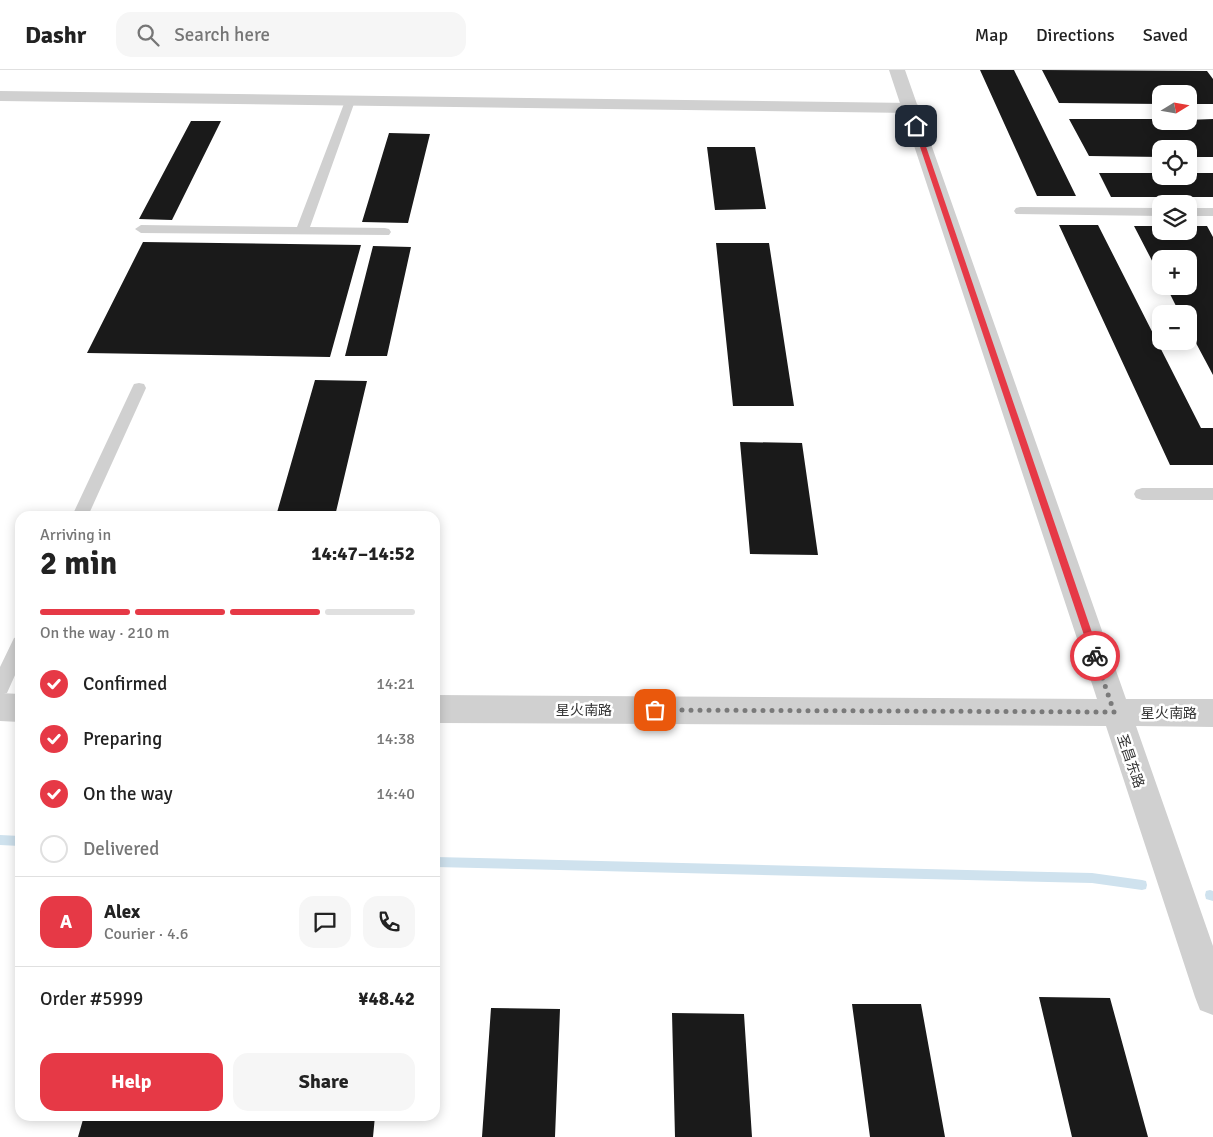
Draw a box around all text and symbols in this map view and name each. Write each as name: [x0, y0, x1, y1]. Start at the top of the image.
search box: [116, 12, 466, 57]
text: Dashr: [25, 20, 86, 50]
icon: search: [134, 21, 162, 49]
text: Search here: [174, 23, 270, 47]
text: Map: [975, 24, 1008, 46]
text: Directions: [1036, 24, 1115, 46]
text: Saved: [1143, 24, 1188, 46]
north arrow: [1152, 85, 1198, 130]
map controls: [1152, 85, 1197, 350]
pin: [895, 105, 937, 147]
icon: home: [902, 112, 930, 140]
button: locate: [1152, 140, 1197, 185]
button: layers: [1152, 195, 1197, 240]
button: +: [1152, 250, 1197, 295]
button: −: [1152, 305, 1197, 350]
text: Arriving in: [40, 525, 111, 545]
text: 14:47–14:52: [311, 542, 415, 566]
text: 2 min: [40, 544, 117, 583]
text: On the way · 210 m: [40, 623, 170, 643]
courier: [1070, 631, 1120, 681]
icon: bike: [1081, 642, 1109, 670]
icon: check: [40, 670, 68, 698]
text: Confirmed: [83, 672, 167, 696]
text: 14:21: [376, 674, 415, 694]
pin: [634, 689, 676, 731]
icon: bag: [641, 696, 669, 724]
street label: 星火南路: [556, 702, 612, 719]
street label: 星火南路: [1141, 705, 1197, 722]
icon: check: [40, 725, 68, 753]
text: Preparing: [83, 727, 162, 751]
text: 14:38: [376, 729, 415, 749]
street label: 圣昌东路: [1113, 732, 1148, 790]
icon: check: [40, 780, 68, 808]
text: On the way: [83, 782, 173, 806]
text: 14:40: [376, 784, 415, 804]
text: Delivered: [83, 837, 159, 861]
button: chat: [299, 896, 351, 948]
button: phone: [363, 896, 415, 948]
text: Alex: [104, 900, 140, 924]
text: A: [60, 910, 72, 934]
text: Courier · 4.6: [104, 924, 188, 944]
text: Order #5999: [40, 987, 143, 1011]
text: ¥48.42: [358, 987, 415, 1011]
button: Help: [40, 1053, 223, 1111]
button: Share: [233, 1053, 415, 1111]

